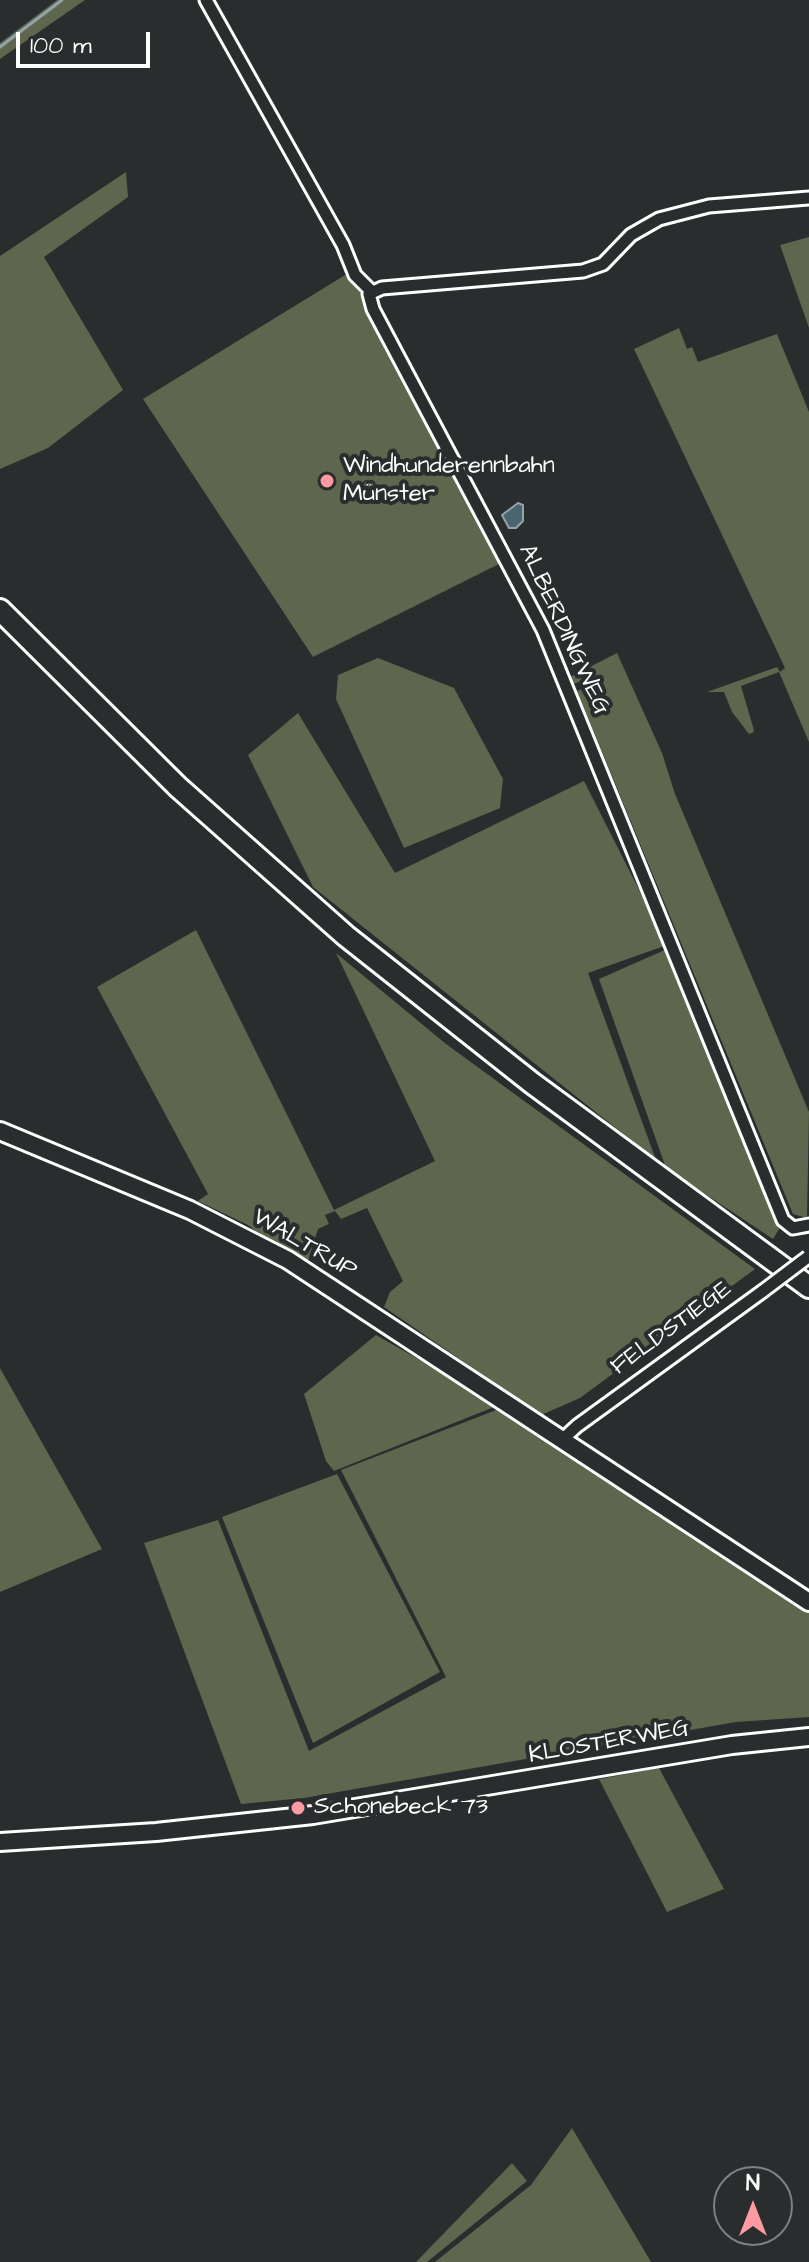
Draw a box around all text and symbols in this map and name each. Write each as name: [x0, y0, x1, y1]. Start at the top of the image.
scale bar: [20, 16, 154, 66]
text: 100 m: [30, 29, 92, 63]
place label: Windhunderennbahn Münster: [343, 453, 555, 509]
marker: Windhunderennbahn Münster: [318, 472, 336, 490]
street label: ALBERDINGWEG: [511, 540, 615, 720]
street label: WALTRUP: [247, 1204, 361, 1286]
street label: FELDSTIEGE: [606, 1276, 738, 1382]
street label: KLOSTERWEG: [527, 1715, 691, 1771]
place label: Schonebeck 73: [314, 1794, 488, 1822]
marker: Schonebeck 73: [289, 1799, 307, 1817]
north arrow: [713, 2166, 793, 2246]
text: N: [746, 2168, 760, 2199]

